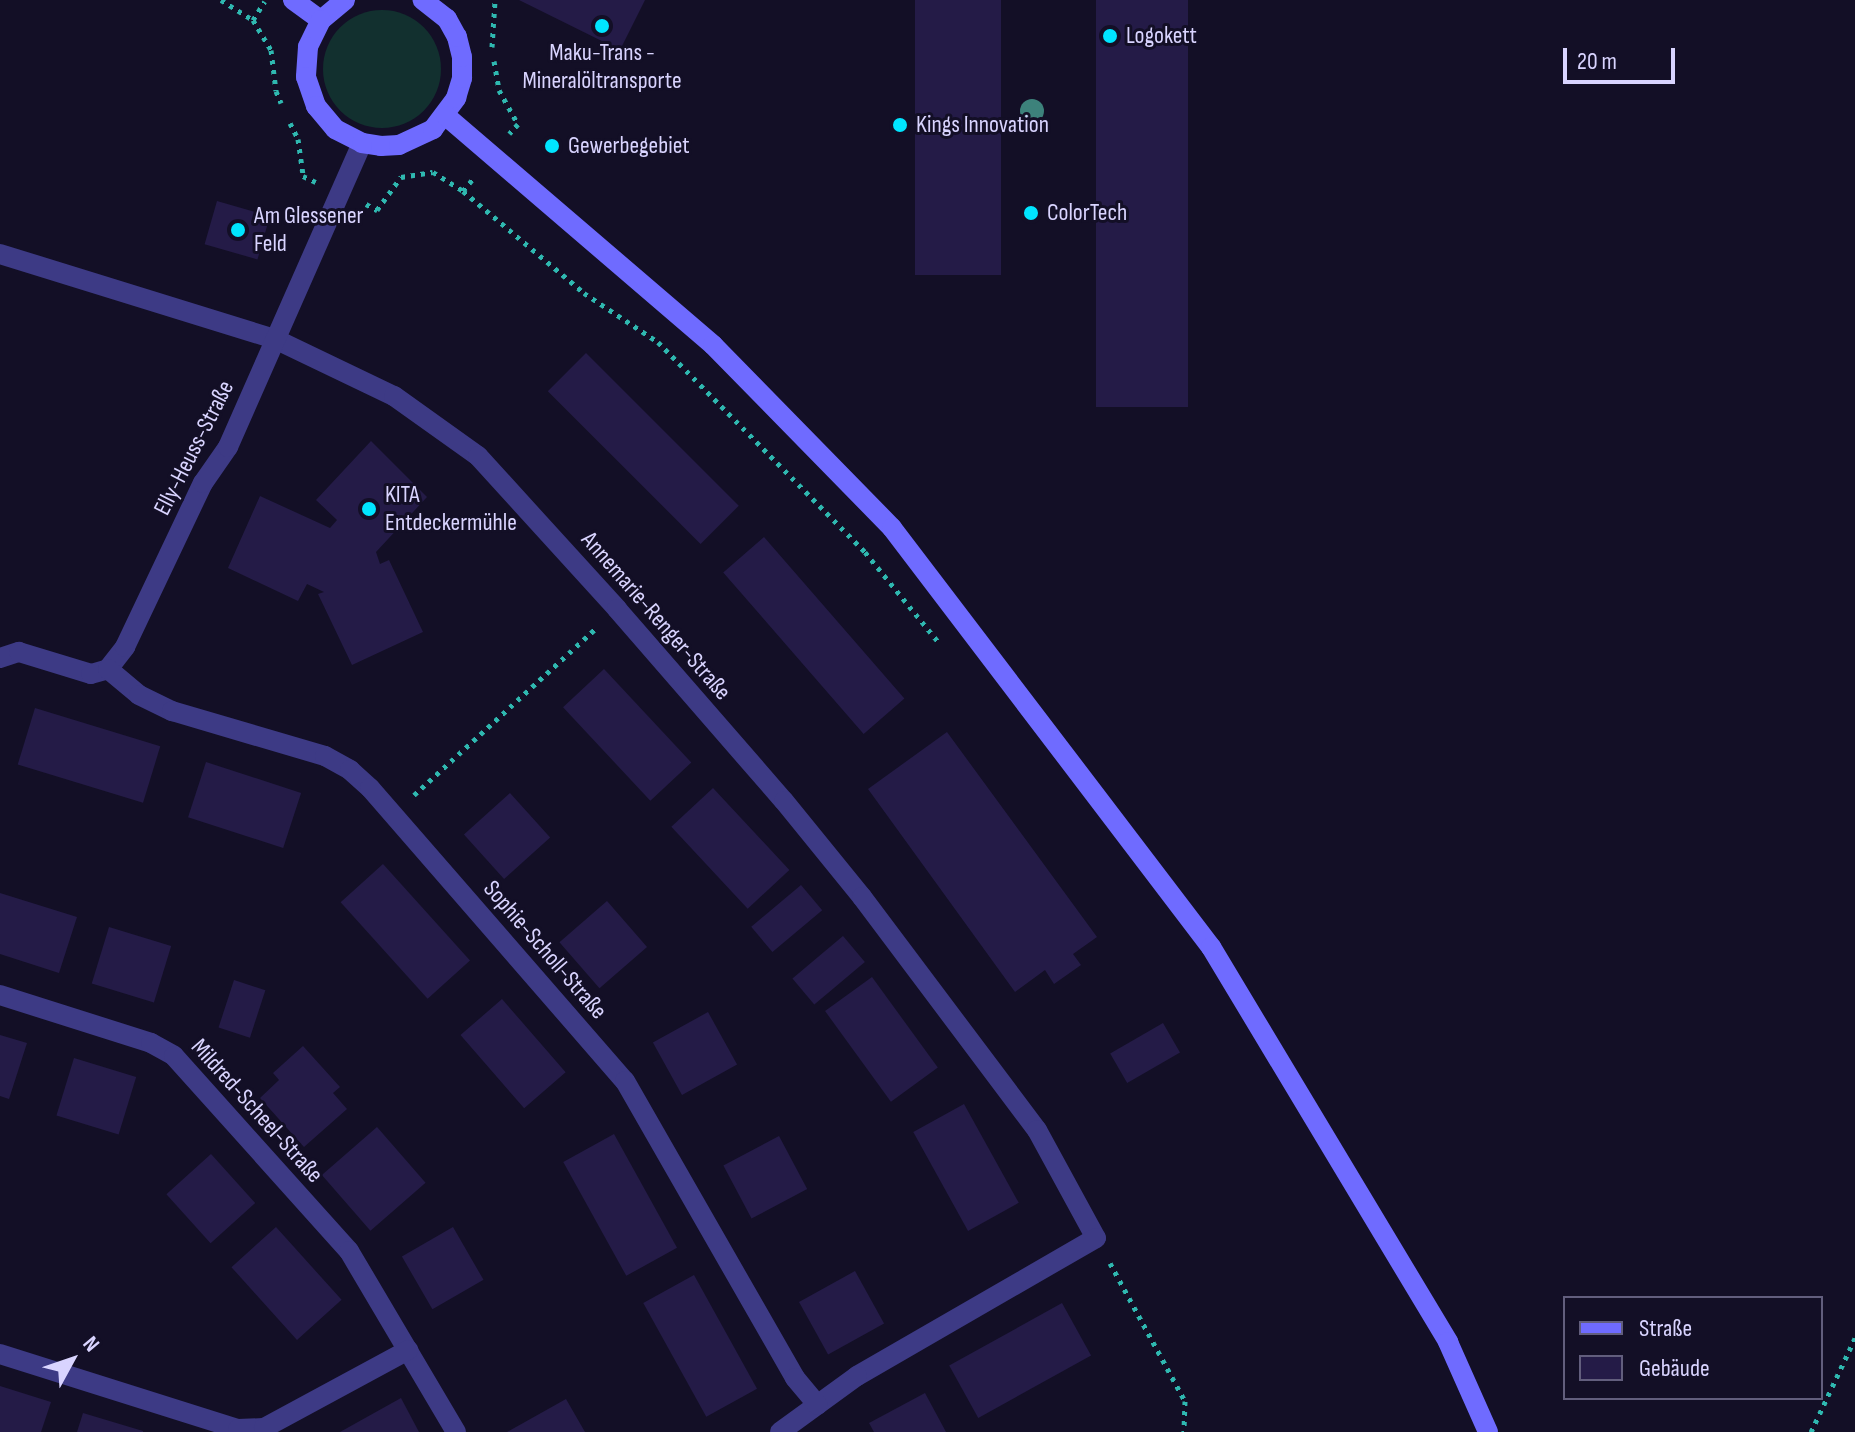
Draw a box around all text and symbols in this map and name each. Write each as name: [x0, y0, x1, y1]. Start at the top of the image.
marker: Maku-Trans - Mineralöltransporte: [593, 17, 611, 35]
place label: Logokett: [1126, 22, 1197, 50]
marker: Logokett: [1101, 27, 1119, 45]
scale bar: [1567, 32, 1679, 82]
place label: Maku-Trans - Mineralöltransporte: [522, 39, 682, 95]
text: 20 m: [1577, 47, 1617, 76]
place label: Kings Innovation: [916, 111, 1049, 139]
marker: Kings Innovation: [891, 116, 909, 134]
place label: Gewerbegebiet: [568, 132, 690, 160]
marker: Gewerbegebiet: [543, 137, 561, 155]
place label: ColorTech: [1047, 199, 1127, 227]
place label: Am Glessener Feld: [254, 202, 364, 258]
marker: ColorTech: [1022, 204, 1040, 222]
marker: Am Glessener Feld: [229, 221, 247, 239]
street label: Elly-Heuss-Straße: [148, 376, 240, 520]
place label: KITA Entdeckermühle: [385, 481, 517, 537]
marker: KITA Entdeckermühle: [360, 500, 378, 518]
street label: Annemarie-Renger-Straße: [575, 526, 737, 706]
street label: Sophie-Scholl-Straße: [477, 875, 613, 1025]
street label: Mildred-Scheel-Straße: [185, 1033, 329, 1189]
legend: [1563, 1296, 1823, 1400]
text: Straße: [1639, 1314, 1692, 1343]
north arrow: [32, 1320, 112, 1400]
text: N: [77, 1331, 105, 1357]
text: Gebäude: [1639, 1354, 1710, 1383]

